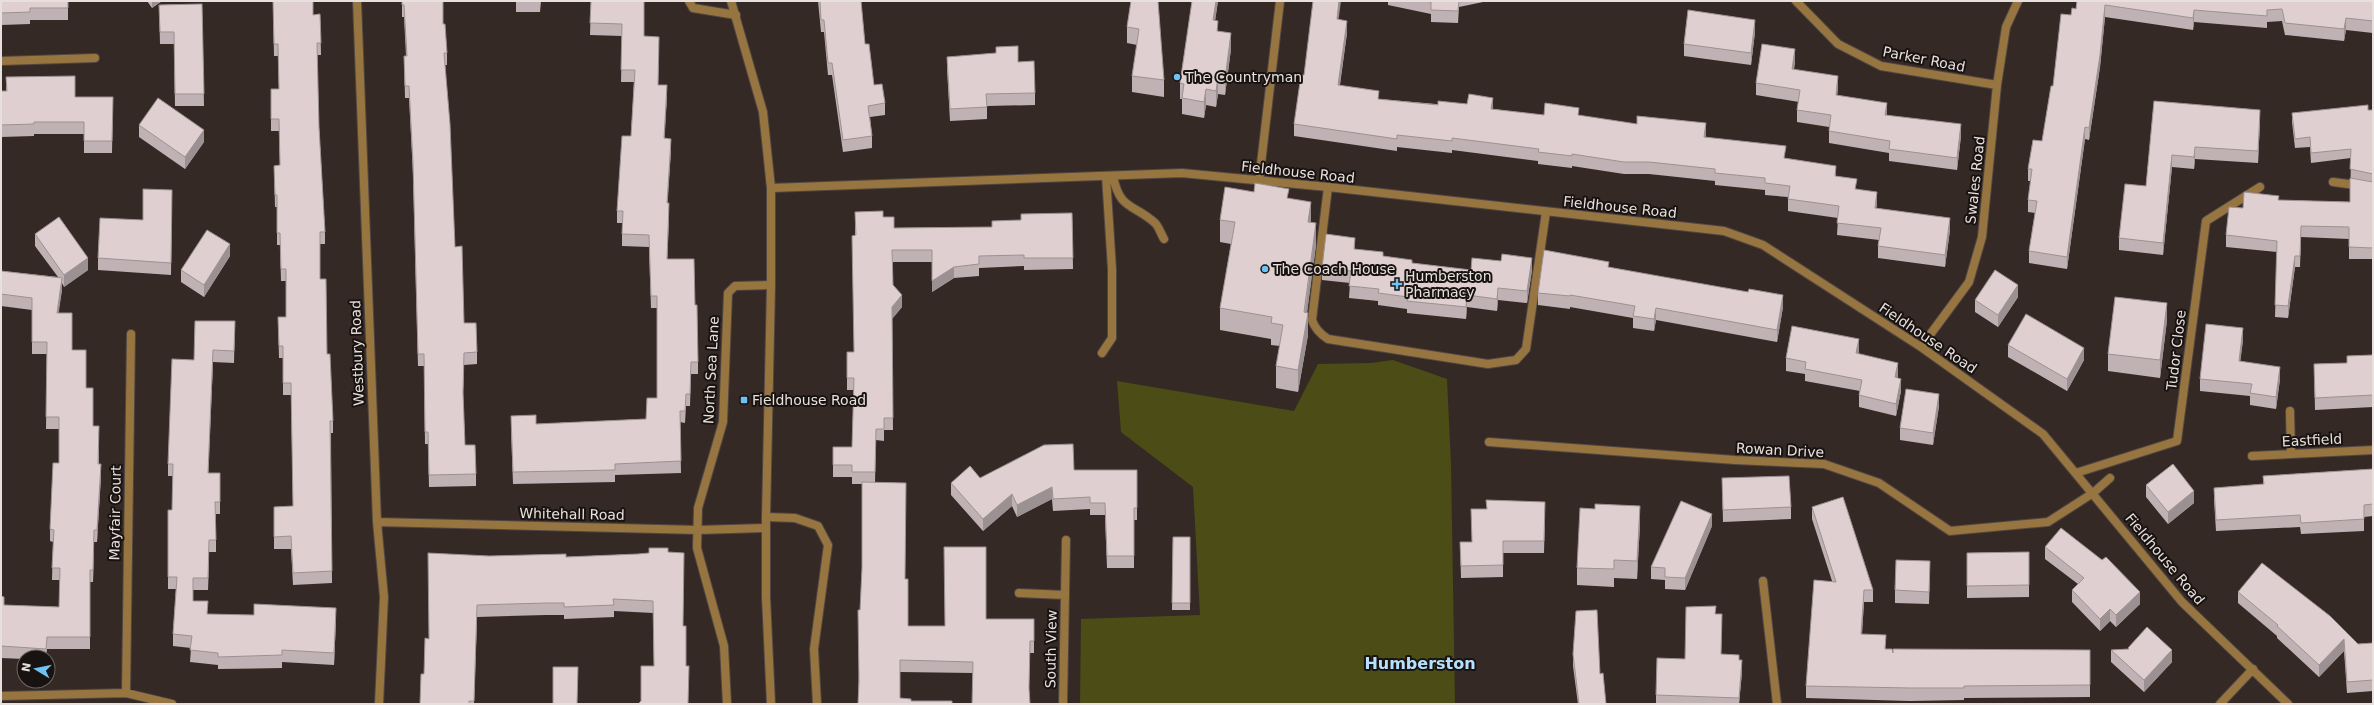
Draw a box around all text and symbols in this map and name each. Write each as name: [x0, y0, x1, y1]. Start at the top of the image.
street label: Parker Road: [1881, 43, 1967, 75]
place label: The Countryman: [1184, 69, 1302, 85]
marker: The Countryman: [1172, 72, 1182, 82]
street label: Swales Road: [1962, 135, 1988, 225]
street label: Fieldhouse Road: [1240, 158, 1356, 186]
street label: Fieldhouse Road: [1562, 193, 1678, 221]
place label: The Coach House: [1272, 261, 1395, 277]
marker: The Coach House: [1260, 264, 1270, 274]
place label: Humberston Pharmacy: [1405, 268, 1492, 300]
marker: Humberston Pharmacy: [1392, 279, 1402, 289]
street label: Fieldhouse Road: [1876, 299, 1980, 377]
street label: Westbury Road: [347, 300, 367, 406]
street label: Tudor Close: [2163, 309, 2189, 392]
street label: North Sea Lane: [700, 316, 722, 424]
place label: Fieldhouse Road: [752, 392, 866, 408]
marker: Fieldhouse Road: [739, 395, 749, 405]
street label: Eastfield: [2281, 430, 2343, 450]
street label: Rowan Drive: [1735, 440, 1825, 460]
street label: Mayfair Court: [106, 465, 124, 561]
street label: Whitehall Road: [519, 505, 625, 523]
street label: Fieldhouse Road: [2122, 510, 2208, 608]
street label: South View: [1042, 610, 1060, 688]
north arrow: [16, 649, 56, 689]
district label: Humberston: [1364, 654, 1476, 673]
text: N: [19, 662, 34, 673]

